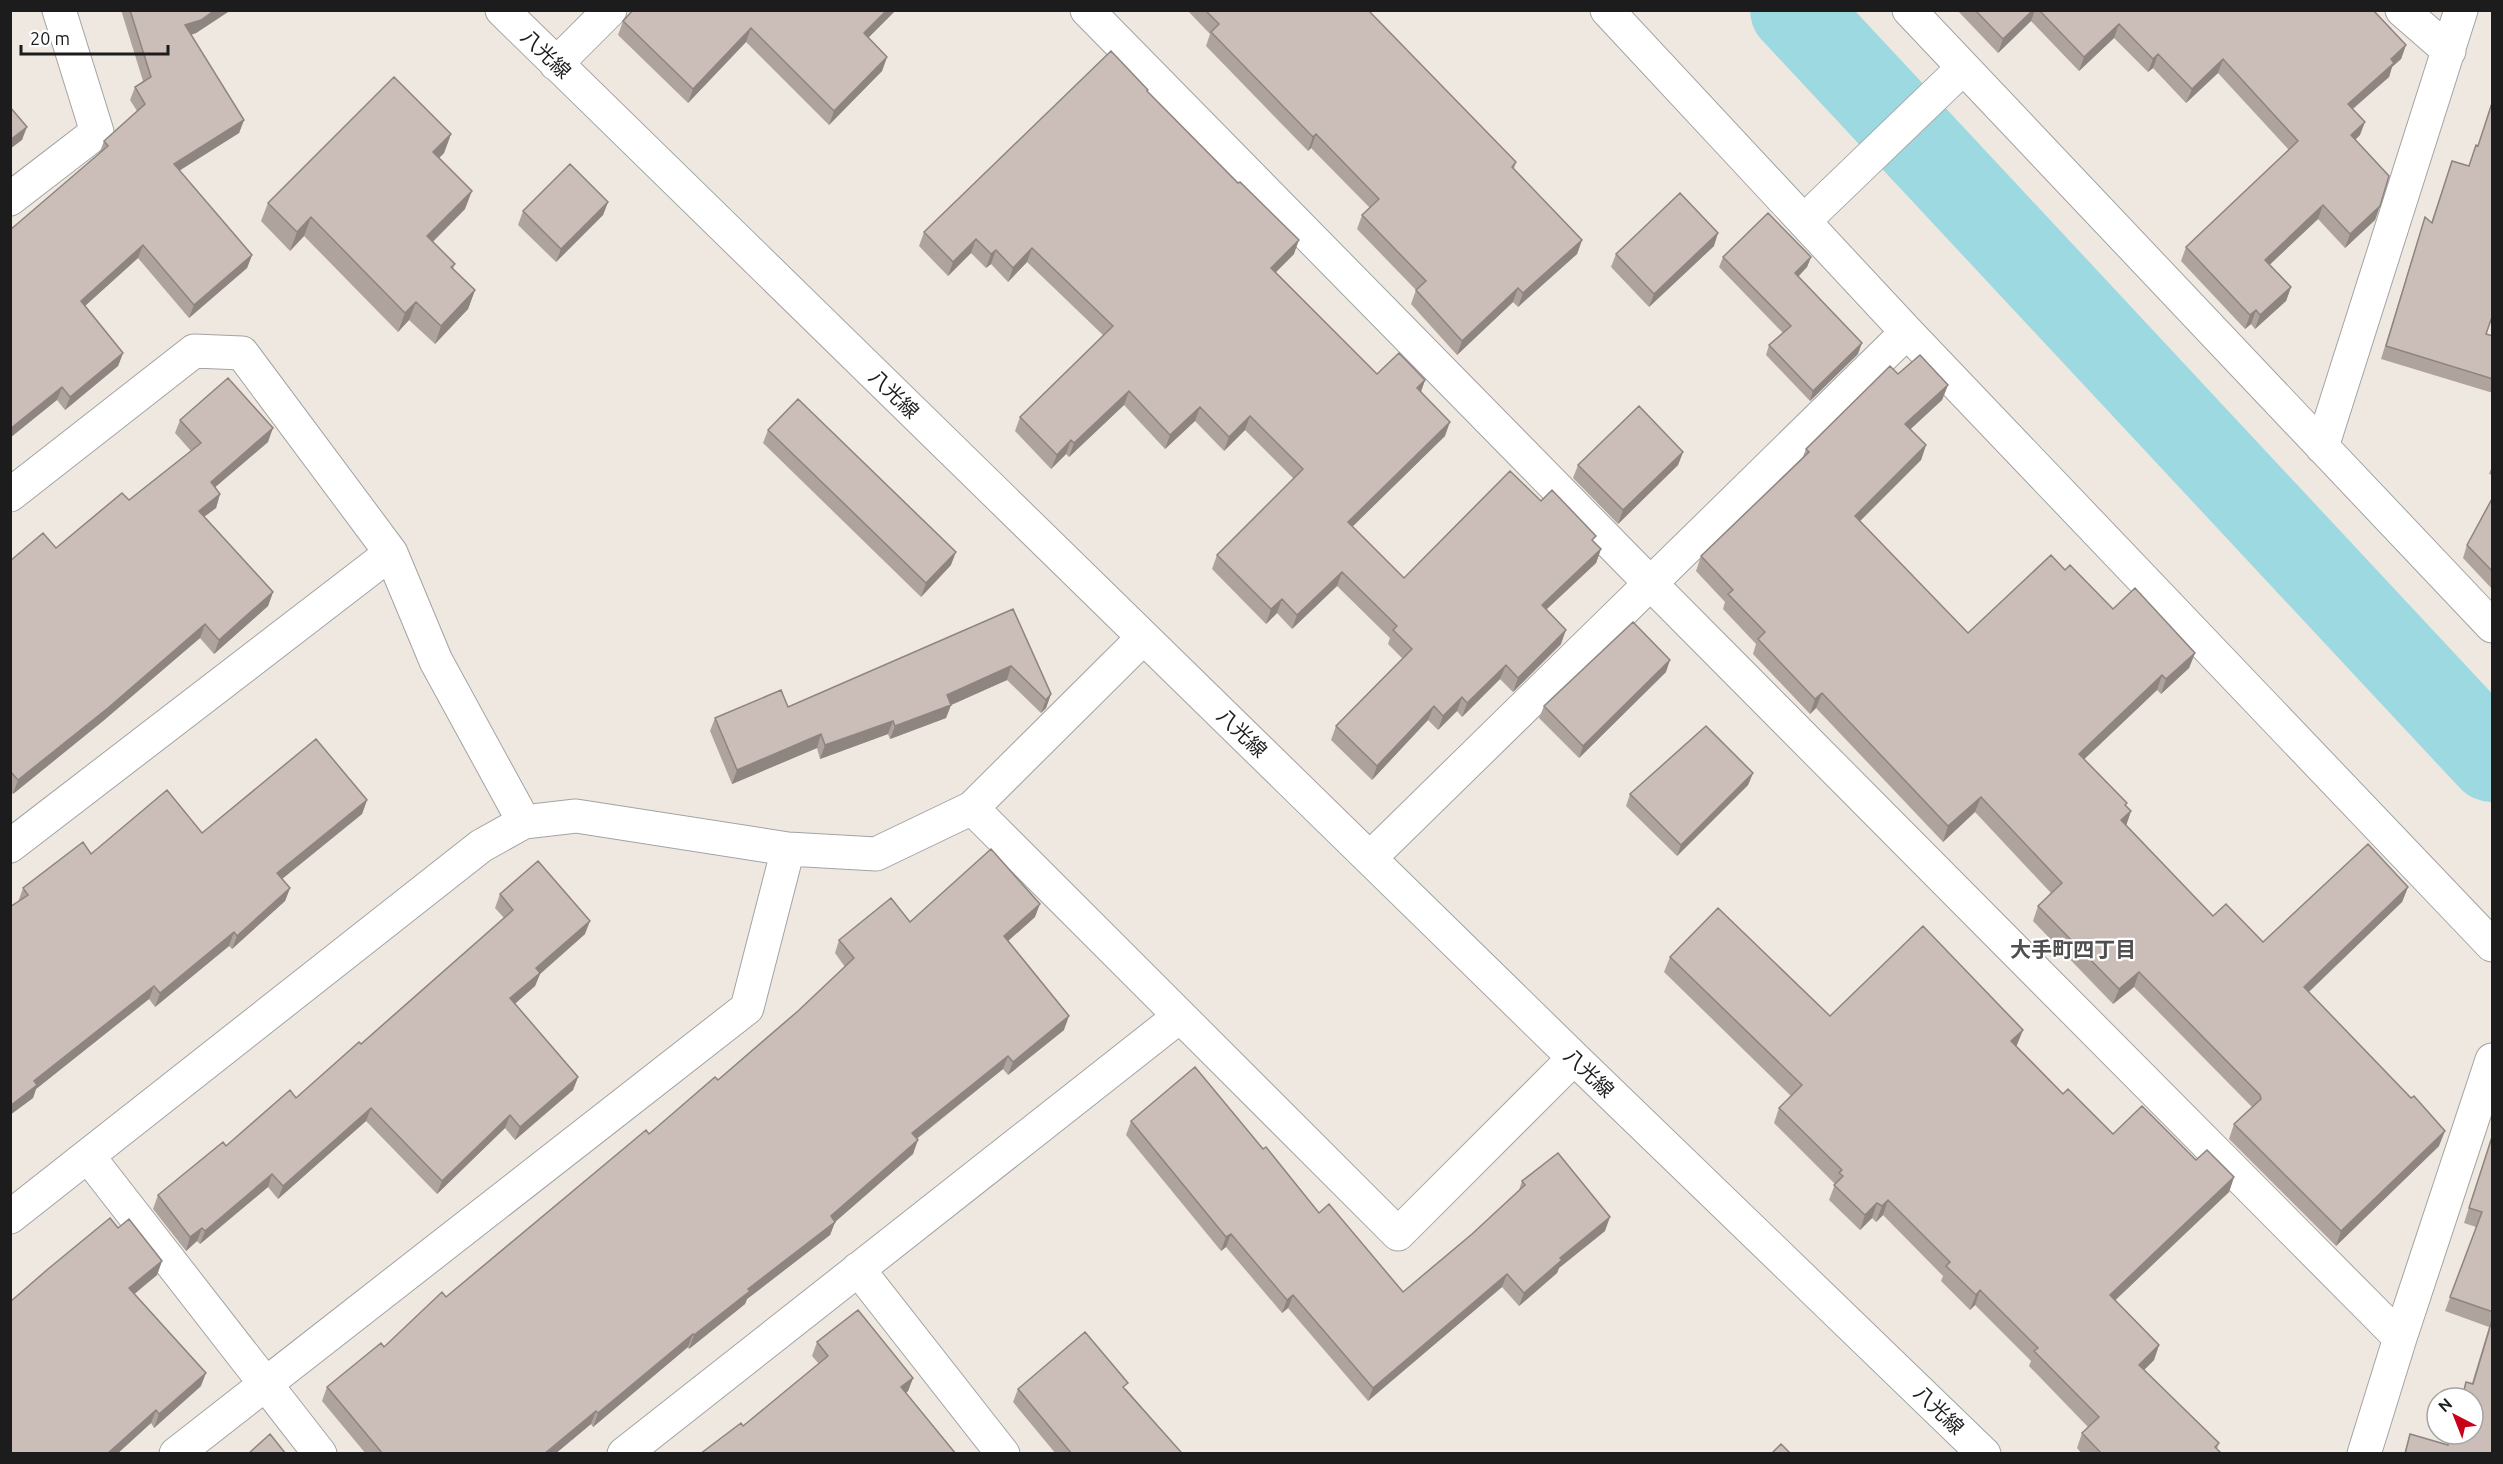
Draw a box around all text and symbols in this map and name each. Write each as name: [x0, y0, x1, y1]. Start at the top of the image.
scale bar: [21, 18, 168, 56]
street label: 八光線: [517, 25, 576, 83]
text: 20 m: [30, 28, 70, 48]
street label: 八光線: [865, 365, 924, 423]
street label: 八光線: [1213, 704, 1272, 762]
district label: 大手町四丁目: [2010, 937, 2136, 961]
street label: 八光線: [1560, 1044, 1619, 1102]
street label: 八光線: [1910, 1381, 1969, 1439]
north arrow: [2425, 1386, 2485, 1446]
text: N: [2435, 1394, 2455, 1416]

